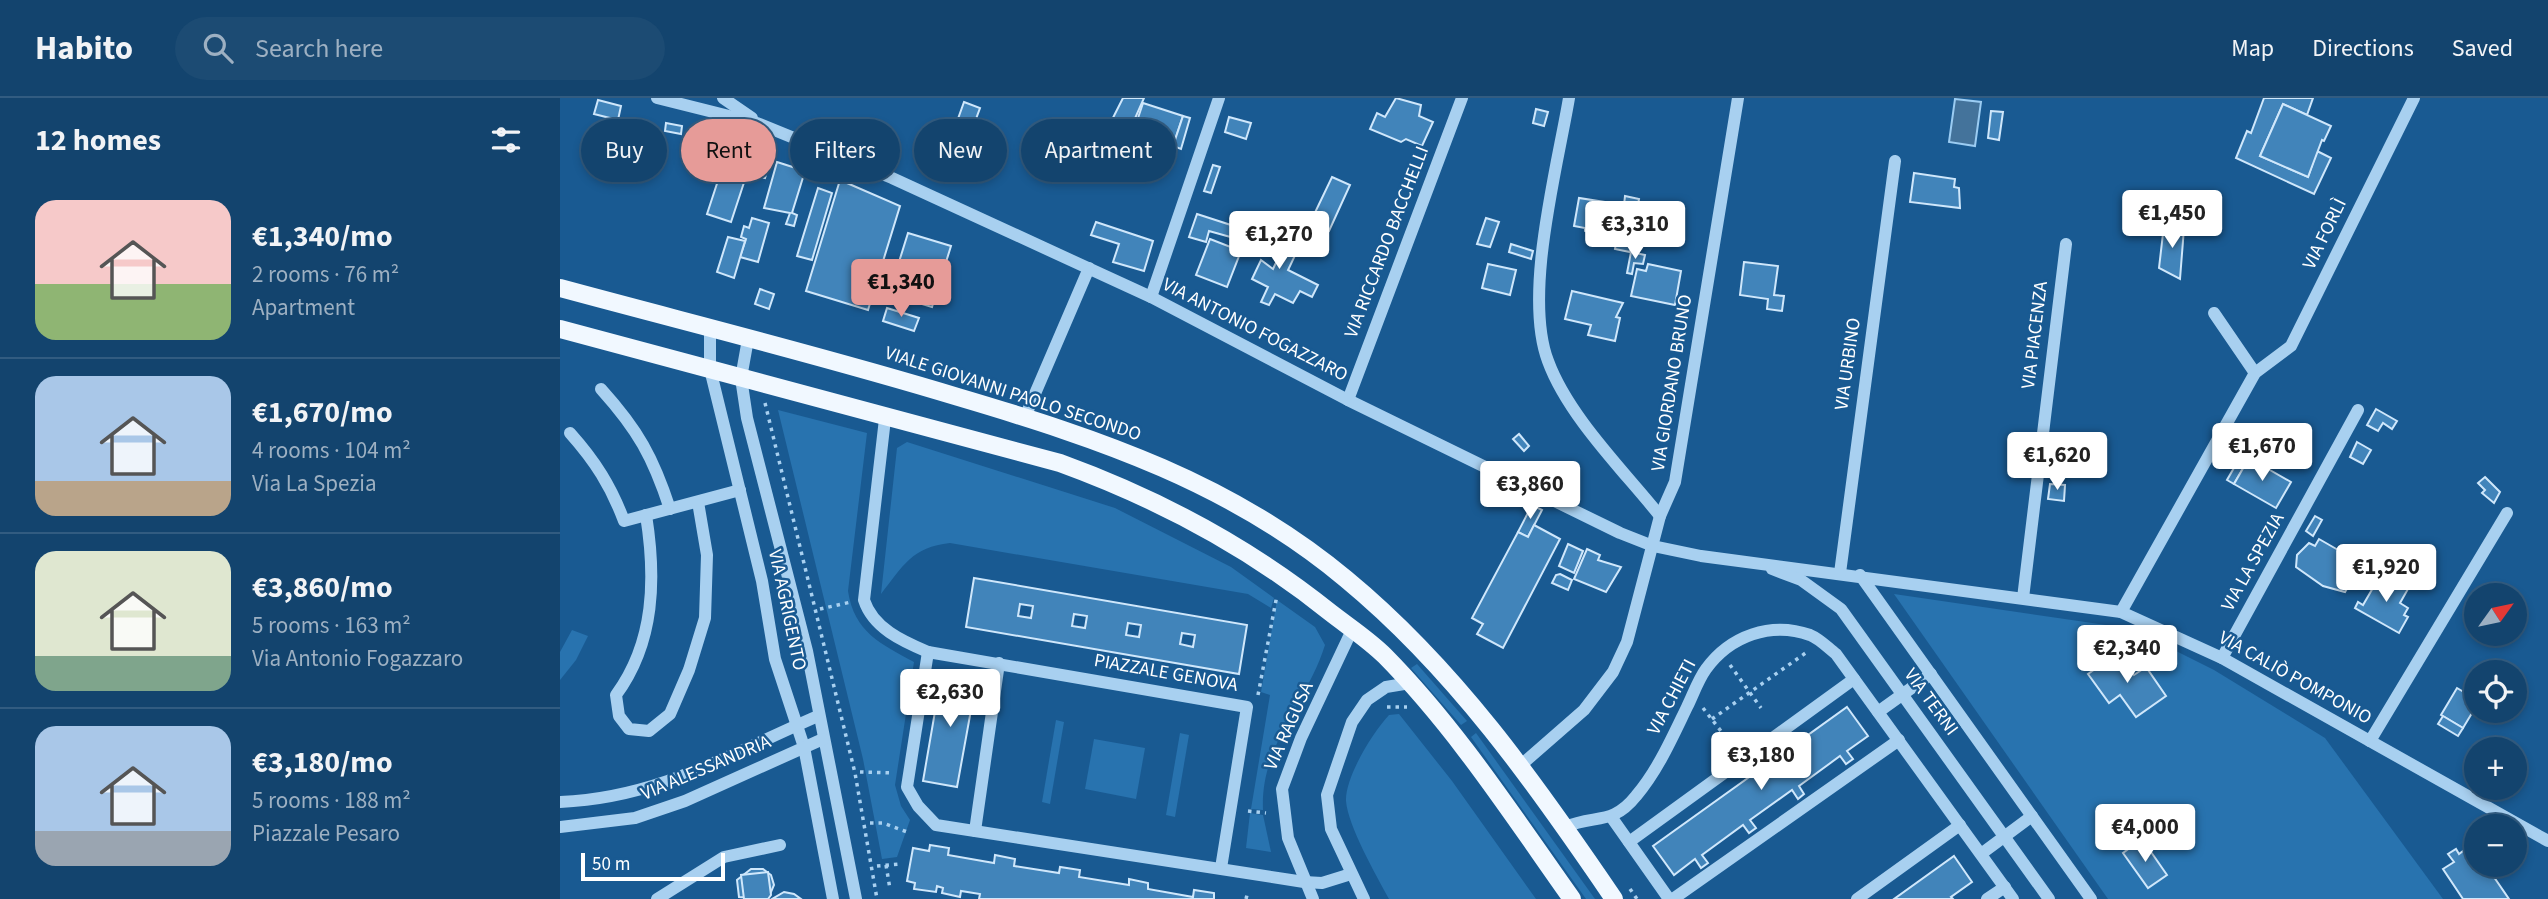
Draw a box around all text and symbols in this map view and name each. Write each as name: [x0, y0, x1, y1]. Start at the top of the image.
search box: [175, 17, 665, 80]
text: Habito: [35, 25, 133, 72]
icon: search: [199, 29, 237, 67]
text: Search here: [255, 30, 383, 67]
text: Map: [2231, 31, 2274, 66]
text: Directions: [2312, 31, 2414, 66]
text: Saved: [2452, 31, 2513, 66]
text: 12 homes: [35, 119, 161, 162]
chip: Buy: [581, 119, 667, 182]
chip: Rent: [681, 119, 776, 182]
chip: Filters: [790, 119, 900, 182]
chip: New: [914, 119, 1007, 182]
chip: Apartment: [1021, 119, 1176, 182]
icon: filters: [487, 121, 525, 159]
street label: VIA RICCARDO BACCHELLI: [1338, 142, 1436, 342]
pin: €1,450: [2115, 190, 2229, 250]
street label: VIA FORLÌ: [2296, 194, 2354, 274]
text: €1,450: [2138, 196, 2206, 229]
pin: €3,310: [1578, 202, 1692, 261]
text: €3,310: [1601, 207, 1669, 240]
pin: €1,270: [1222, 212, 1336, 271]
text: €1,340/mo: [252, 215, 393, 258]
text: €1,270: [1245, 217, 1313, 250]
icon: home: [91, 228, 175, 312]
text: 2 rooms · 76 m²: [252, 258, 399, 291]
pin: €1,340: [844, 260, 958, 319]
text: €1,340: [867, 265, 935, 298]
street label: VIA ANTONIO FOGAZZARO: [1158, 271, 1352, 389]
street label: VIA PIACENZA: [2015, 279, 2055, 390]
text: Apartment: [252, 291, 355, 324]
street label: VIA GIORDANO BRUNO: [1645, 293, 1699, 473]
street label: VIA URBINO: [1828, 316, 1868, 412]
street label: VIALE GIOVANNI PAOLO SECONDO: [881, 340, 1145, 448]
text: €1,670/mo: [252, 391, 393, 434]
icon: home: [91, 404, 175, 488]
pin: €1,670: [2205, 424, 2319, 483]
text: €1,670: [2228, 429, 2296, 462]
pin: €1,620: [2000, 432, 2114, 492]
text: 4 rooms · 104 m²: [252, 434, 411, 467]
text: €1,620: [2023, 438, 2091, 471]
pin: €3,860: [1473, 462, 1587, 521]
text: Via La Spezia: [252, 467, 377, 500]
text: €3,860: [1496, 467, 1564, 500]
street label: VIA LA SPEZIA: [2215, 507, 2292, 616]
pin: €1,920: [2329, 545, 2443, 604]
street label: VIA AGRIGENTO: [761, 547, 813, 673]
text: €1,920: [2352, 550, 2420, 583]
text: €3,860/mo: [252, 566, 393, 609]
icon: home: [91, 579, 175, 663]
north arrow: [2464, 583, 2527, 646]
map controls: [2464, 583, 2527, 877]
text: 5 rooms · 163 m²: [252, 609, 411, 642]
street label: VIA CALIÒ POMPONIO: [2214, 625, 2376, 731]
pin: €2,340: [2070, 626, 2184, 685]
text: €2,340: [2093, 631, 2161, 664]
text: Via Antonio Fogazzaro: [252, 642, 463, 675]
street label: PIAZZALE GENOVA: [1092, 647, 1241, 699]
street label: VIA CHIETI: [1641, 654, 1703, 740]
button: locate: [2464, 660, 2527, 723]
street label: VIA TERNI: [1897, 663, 1965, 741]
pin: €2,630: [893, 670, 1007, 729]
text: €2,630: [916, 675, 984, 708]
street label: VIA RAGUSA: [1258, 677, 1321, 774]
street label: VIA ALESSANDRIA: [637, 728, 776, 808]
pin: €3,180: [1704, 732, 1818, 792]
button: +: [2464, 737, 2527, 800]
text: €3,180: [1727, 738, 1795, 771]
text: €3,180/mo: [252, 741, 393, 784]
icon: home: [91, 754, 175, 838]
text: 5 rooms · 188 m²: [252, 784, 411, 817]
pin: €4,000: [2088, 804, 2202, 864]
text: €4,000: [2111, 810, 2179, 843]
button: −: [2464, 814, 2527, 877]
text: Piazzale Pesaro: [252, 817, 400, 850]
scale bar: [581, 850, 724, 882]
text: 50 m: [592, 851, 630, 878]

